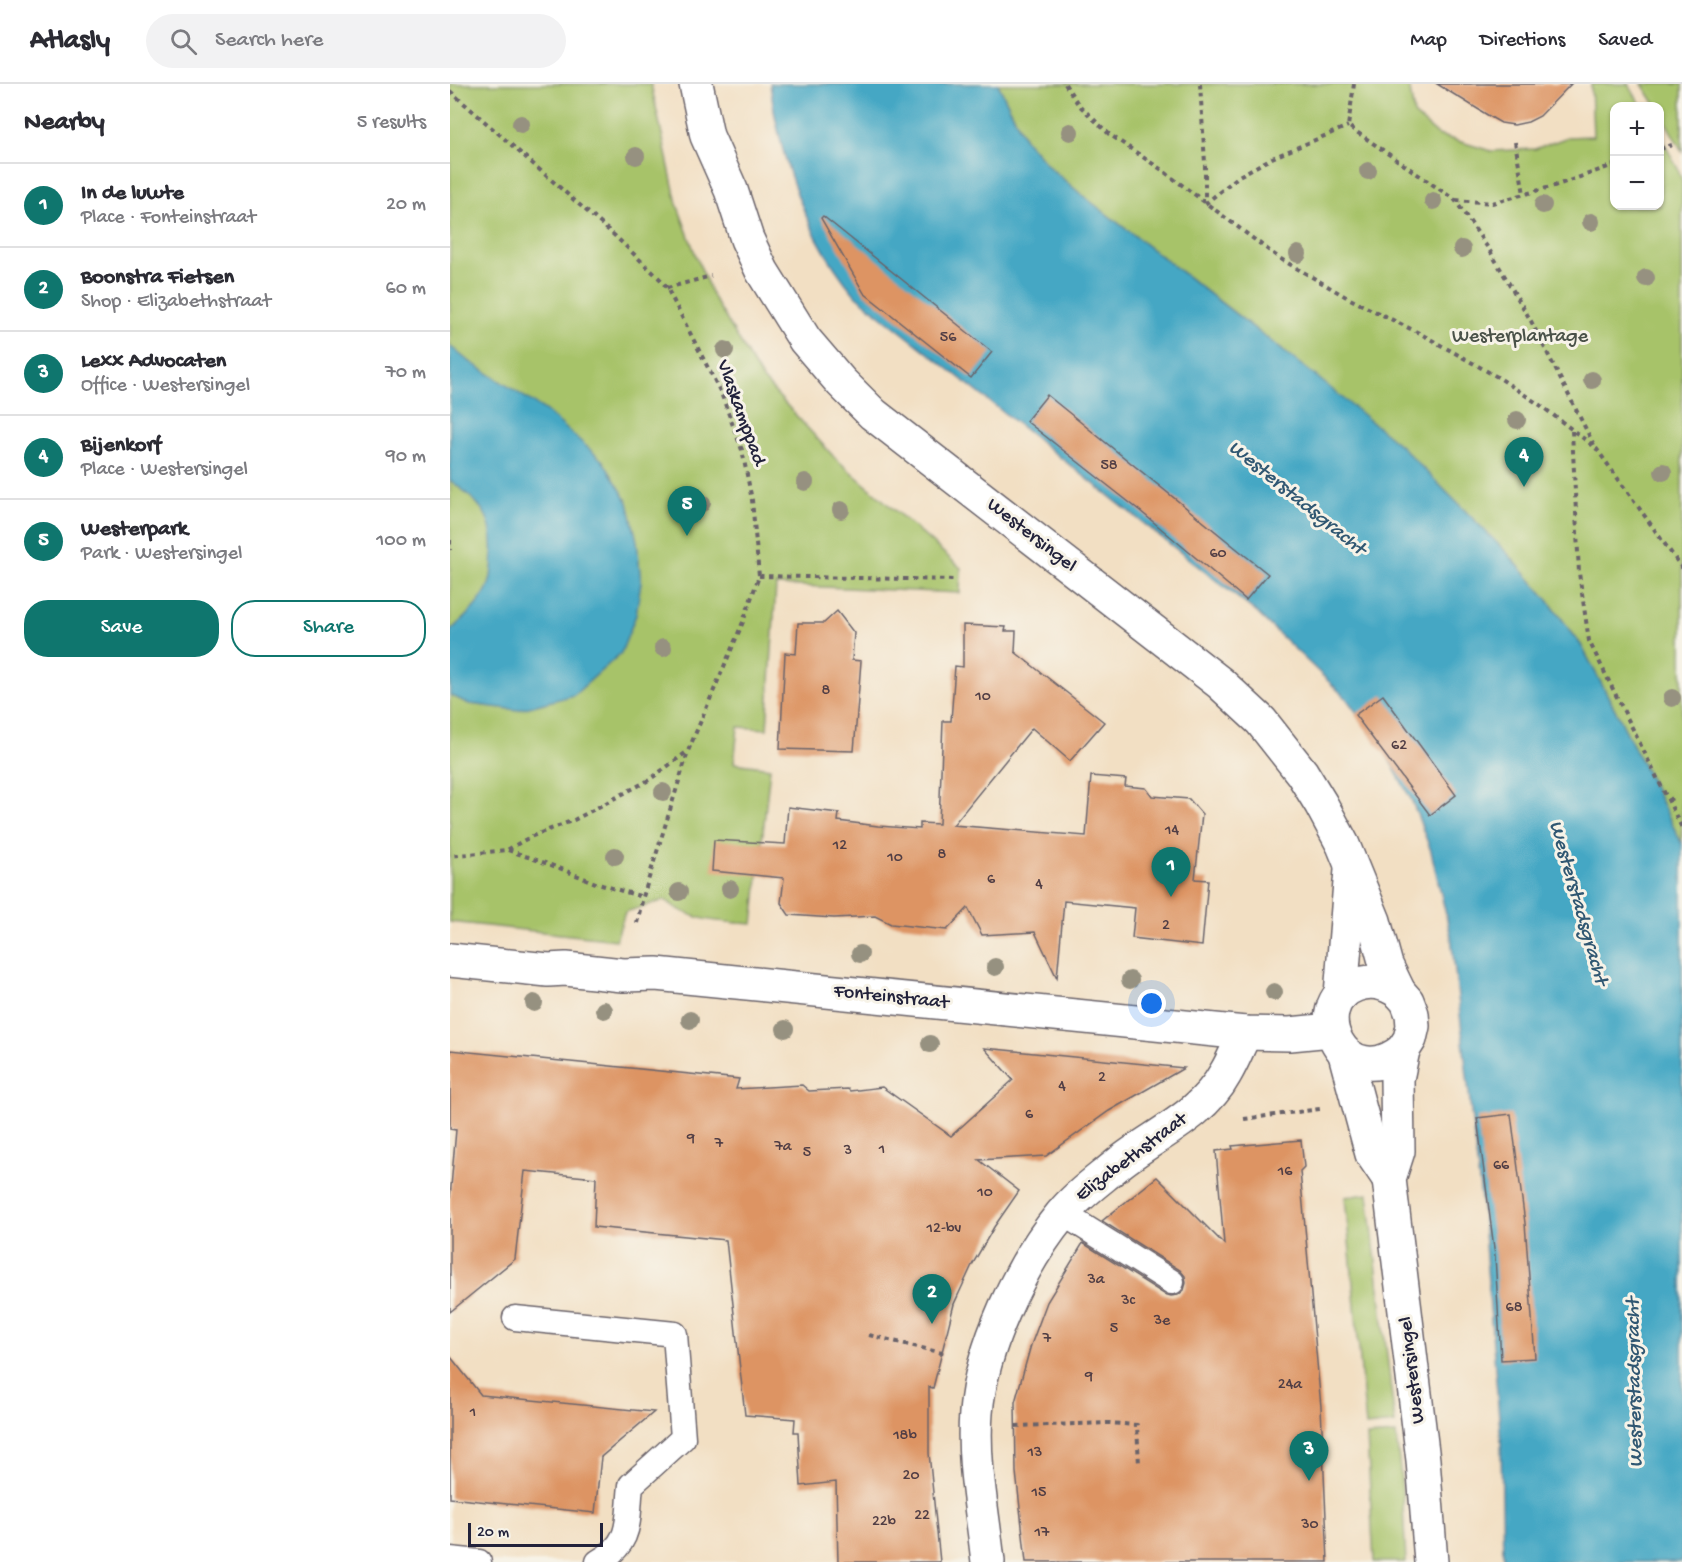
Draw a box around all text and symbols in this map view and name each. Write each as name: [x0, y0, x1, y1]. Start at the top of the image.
search box: [146, 14, 566, 68]
text: Atlasly: [30, 25, 110, 58]
icon: search: [167, 25, 200, 58]
text: Search here: [215, 28, 323, 54]
text: Map: [1410, 29, 1447, 54]
text: Directions: [1480, 29, 1565, 54]
text: Saved: [1598, 29, 1652, 54]
map controls: [1610, 102, 1664, 210]
button: +: [1610, 102, 1664, 156]
text: Nearby: [24, 108, 105, 139]
text: 5 results: [357, 112, 426, 135]
button: −: [1610, 156, 1664, 210]
text: In de luwte: [81, 181, 184, 207]
text: 1: [39, 194, 48, 217]
text: 20 m: [386, 194, 426, 217]
text: Place · Fonteinstraat: [81, 207, 256, 230]
text: Boonstra Fietsen: [81, 265, 234, 291]
text: 2: [39, 278, 48, 301]
text: 60 m: [386, 278, 426, 301]
text: Shop · Elizabethstraat: [81, 291, 271, 314]
park label: Westerplantage: [1452, 326, 1589, 349]
house number: 56: [940, 329, 957, 348]
text: Lexx Advocaten: [81, 349, 226, 375]
street label: Vlaskamppad: [710, 356, 771, 471]
text: 3: [38, 362, 49, 385]
text: 70 m: [385, 362, 426, 385]
text: Office · Westersingel: [81, 375, 250, 398]
text: Bijenkorf: [81, 433, 161, 459]
water label: Westerstadsgracht: [1222, 436, 1372, 564]
pin: 4: [1504, 438, 1544, 487]
text: 4: [39, 446, 48, 469]
text: 90 m: [386, 446, 426, 469]
house number: 58: [1100, 457, 1118, 476]
text: Place · Westersingel: [81, 459, 248, 482]
pin: 5: [668, 486, 706, 536]
street label: Westersingel: [982, 494, 1080, 578]
text: Westerpark: [81, 517, 188, 543]
text: 5: [38, 530, 49, 553]
text: 100 m: [376, 530, 426, 553]
text: Park · Westersingel: [81, 543, 242, 566]
house number: 60: [1209, 545, 1227, 564]
button: Save: [24, 600, 219, 657]
button: Share: [231, 600, 426, 657]
house number: 8: [822, 682, 831, 701]
house number: 10: [974, 688, 991, 707]
house number: 62: [1391, 737, 1407, 756]
water label: Westerstadsgracht: [1542, 818, 1613, 991]
house number: 14: [1164, 822, 1179, 841]
house number: 12: [832, 837, 847, 856]
house number: 8: [938, 846, 947, 865]
pin: 1: [1152, 848, 1190, 897]
house number: 10: [886, 849, 903, 868]
house number: 6: [987, 871, 996, 890]
house number: 4: [1035, 876, 1043, 895]
house number: 2: [1162, 917, 1170, 936]
street label: Fonteinstraat: [831, 980, 951, 1016]
your location: [1137, 989, 1166, 1018]
house number: 2: [1098, 1069, 1106, 1088]
house number: 4: [1058, 1078, 1066, 1097]
house number: 6: [1025, 1106, 1034, 1125]
street label: Elizabethstraat: [1072, 1107, 1194, 1207]
house number: 9: [686, 1130, 695, 1149]
house number: 7: [714, 1135, 724, 1154]
house number: 7a: [773, 1138, 793, 1157]
house number: 1: [878, 1141, 885, 1160]
house number: 3: [843, 1142, 852, 1161]
house number: 5: [803, 1144, 811, 1163]
house number: 66: [1493, 1157, 1510, 1176]
house number: 16: [1277, 1163, 1293, 1182]
house number: 10: [976, 1184, 993, 1203]
house number: 12-bv: [926, 1220, 961, 1239]
house number: 3a: [1086, 1271, 1106, 1290]
pin: 2: [912, 1274, 952, 1324]
house number: 3c: [1120, 1292, 1135, 1311]
water label: Westerstadsgracht: [1622, 1295, 1650, 1468]
house number: 68: [1506, 1299, 1523, 1318]
house number: 3e: [1153, 1312, 1171, 1331]
street label: Westersingel: [1395, 1315, 1431, 1425]
house number: 5: [1110, 1320, 1118, 1339]
house number: 7: [1042, 1330, 1052, 1349]
house number: 9: [1084, 1368, 1093, 1387]
house number: 24a: [1278, 1376, 1303, 1395]
house number: 1: [469, 1404, 476, 1423]
house number: 18b: [892, 1427, 917, 1446]
pin: 3: [1290, 1432, 1328, 1481]
house number: 13: [1027, 1444, 1042, 1463]
house number: 20: [903, 1467, 919, 1486]
house number: 15: [1031, 1484, 1046, 1503]
house number: 22: [914, 1507, 930, 1526]
house number: 22b: [872, 1513, 897, 1532]
house number: 30: [1300, 1516, 1319, 1535]
scale bar: [468, 1520, 603, 1548]
text: 20 m: [477, 1524, 509, 1543]
house number: 17: [1034, 1524, 1050, 1543]

